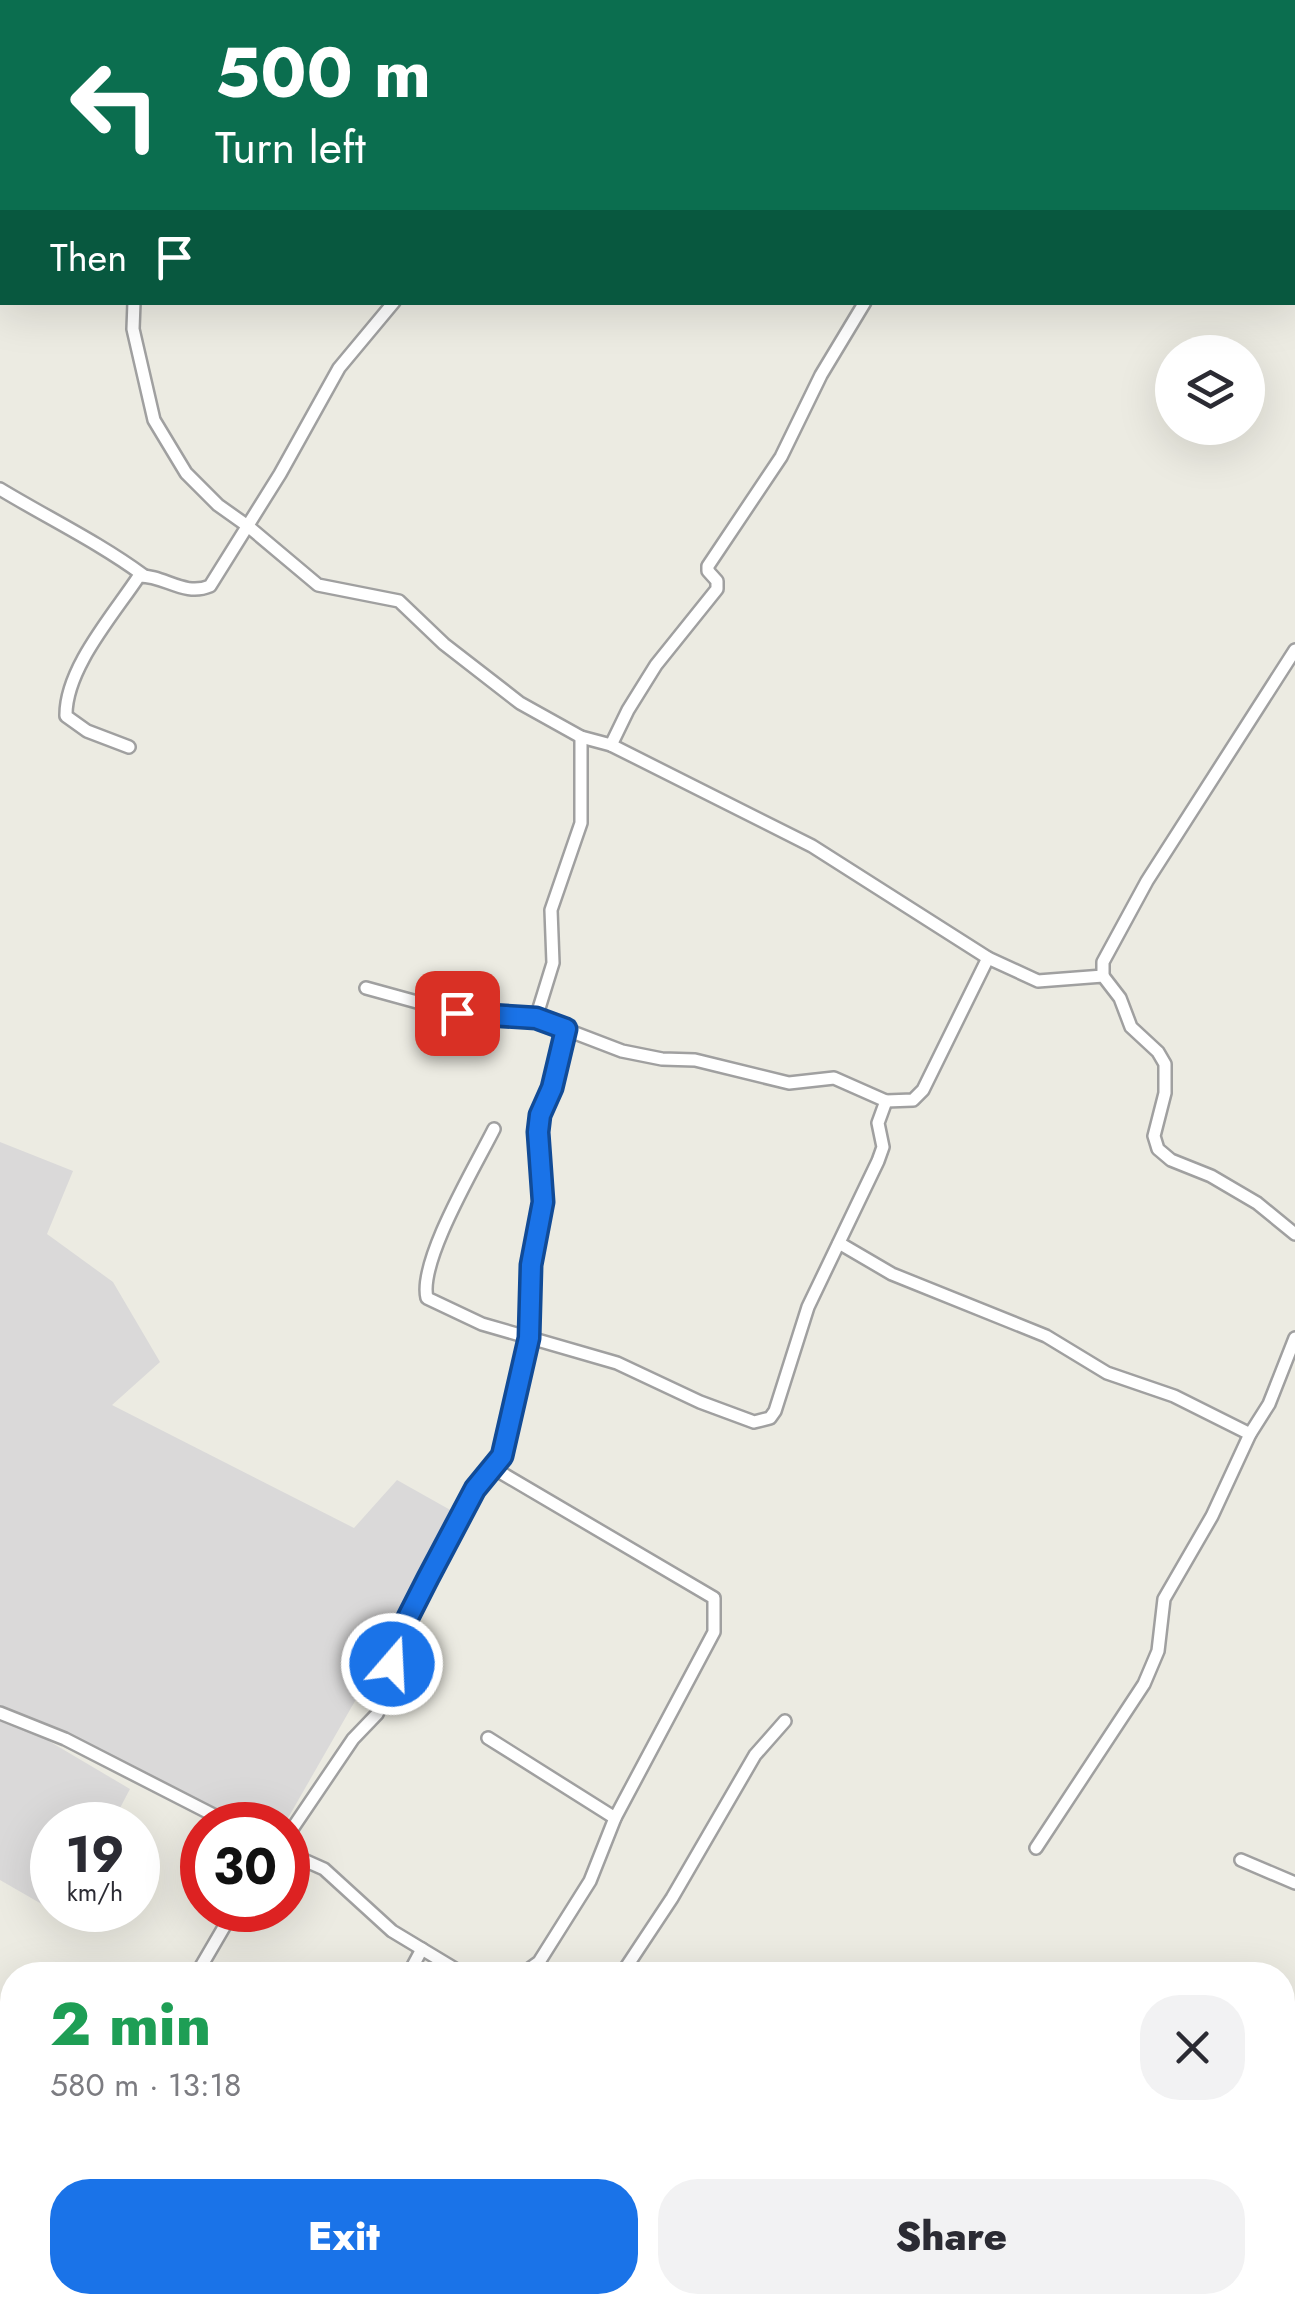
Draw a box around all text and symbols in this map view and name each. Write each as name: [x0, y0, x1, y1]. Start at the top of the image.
text: 500 m: [215, 22, 431, 123]
icon: left: [50, 40, 180, 170]
text: Turn left: [215, 115, 366, 180]
text: Then: [50, 230, 127, 285]
icon: arrive: [147, 230, 202, 285]
map controls: [1155, 335, 1265, 445]
button: layers: [1155, 335, 1265, 445]
pin: [415, 971, 500, 1056]
icon: arrive: [430, 986, 485, 1041]
position arrow: [340, 1612, 444, 1716]
speed limit sign: 30: [180, 1802, 310, 1932]
text: 19: [66, 1818, 124, 1891]
text: km/h: [67, 1874, 123, 1910]
text: 2 min: [50, 1981, 211, 2068]
button: close: [1140, 1995, 1245, 2100]
text: 580 m · 13:18: [50, 2062, 241, 2108]
button: Exit: [50, 2179, 638, 2294]
button: Share: [658, 2179, 1245, 2294]

